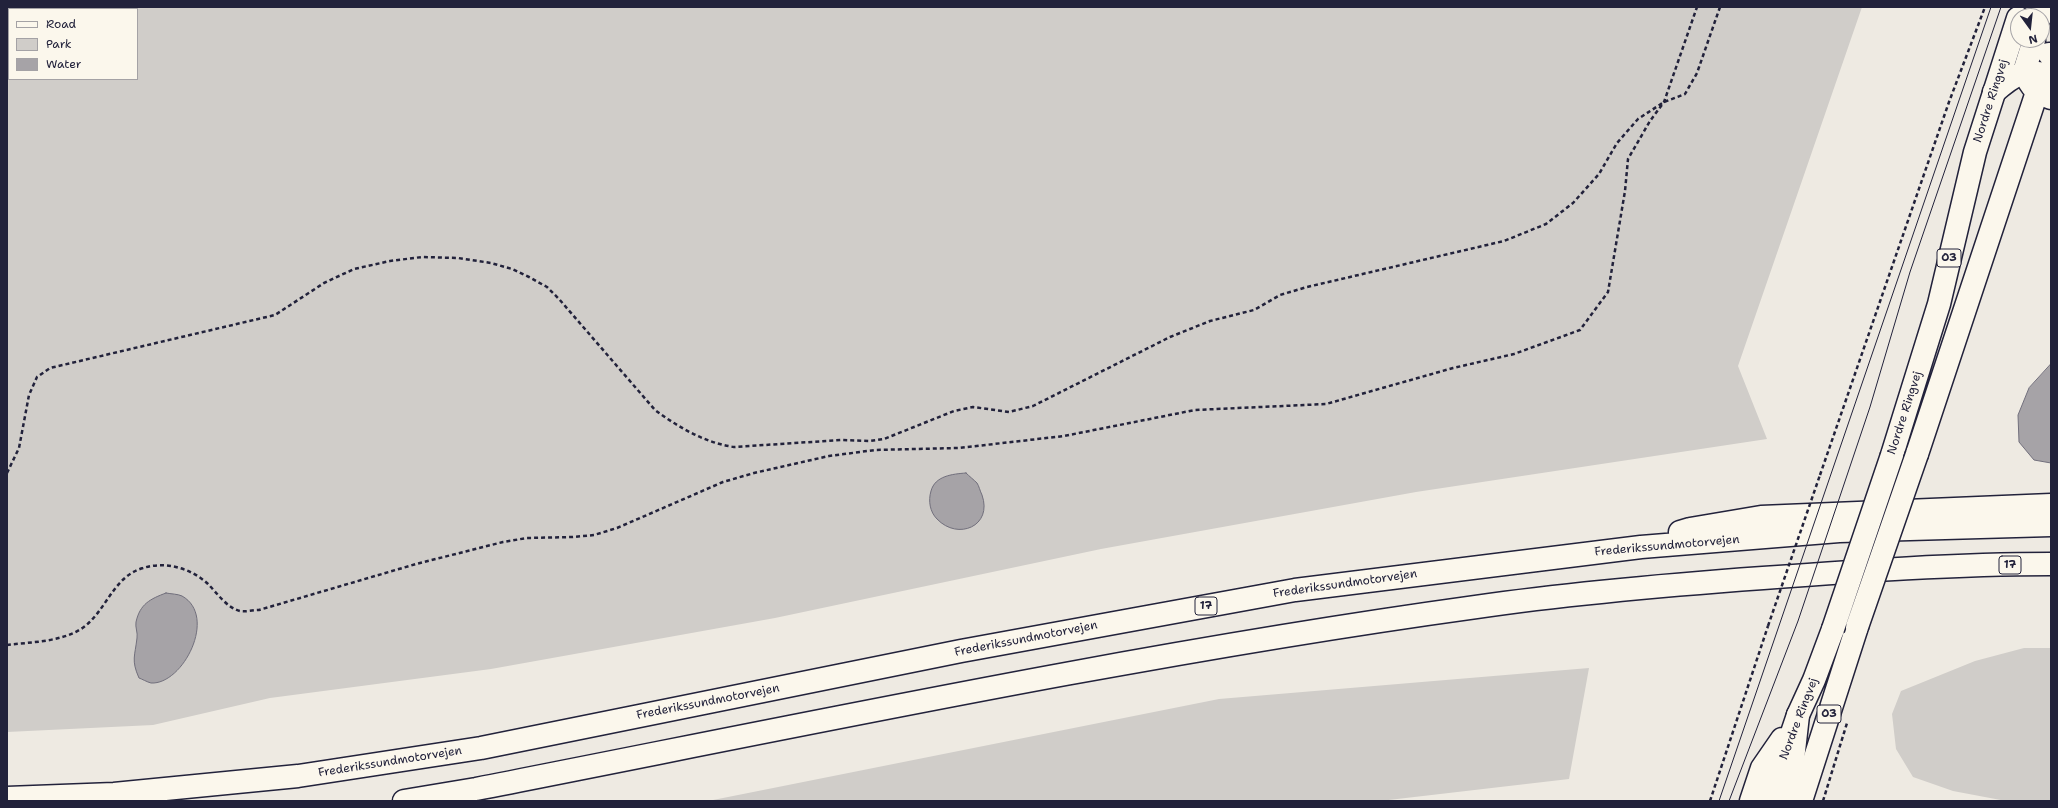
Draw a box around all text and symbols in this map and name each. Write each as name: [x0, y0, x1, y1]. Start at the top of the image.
legend: [8, 8, 138, 80]
north arrow: [2010, 8, 2050, 48]
text: Road: [46, 16, 76, 32]
text: N: [2027, 31, 2039, 47]
text: Park: [46, 36, 72, 52]
text: Water: [46, 56, 81, 72]
street label: Nordre Ringvej: [1971, 58, 2011, 144]
road number: O3: [1937, 249, 1961, 267]
street label: Nordre Ringvej: [1885, 370, 1925, 456]
street label: Frederikssundmotorvejen: [1594, 532, 1740, 560]
road number: 17: [1999, 556, 2021, 574]
street label: Frederikssundmotorvejen: [1272, 567, 1418, 601]
road number: 17: [1195, 597, 1217, 615]
street label: Frederikssundmotorvejen: [953, 618, 1099, 660]
street label: Nordre Ringvej: [1777, 676, 1821, 762]
street label: Frederikssundmotorvejen: [635, 681, 781, 723]
road number: O3: [1817, 705, 1841, 723]
street label: Frederikssundmotorvejen: [317, 744, 463, 780]

